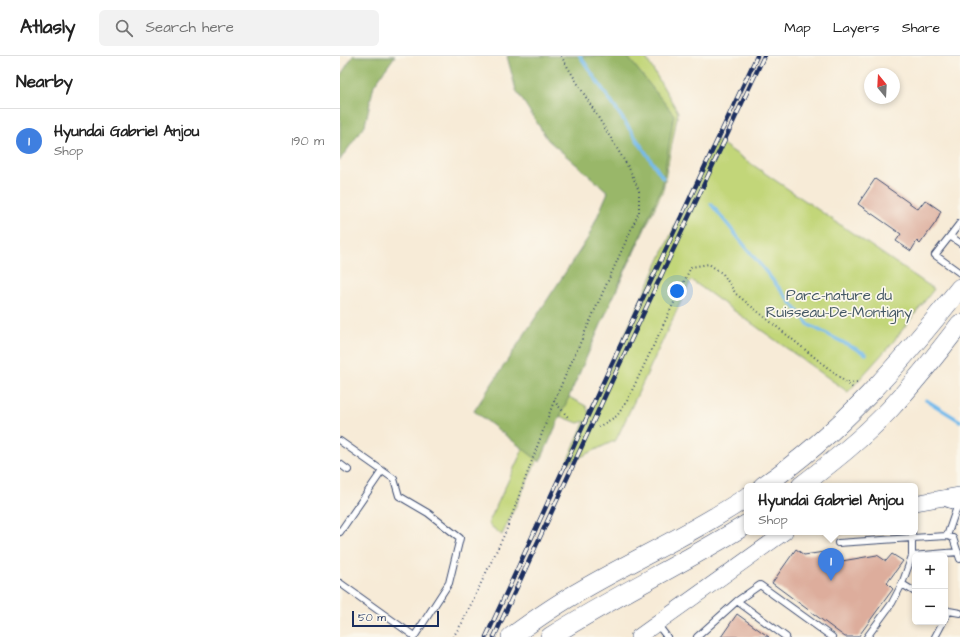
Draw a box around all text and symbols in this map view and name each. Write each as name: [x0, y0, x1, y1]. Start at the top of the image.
search box: [99, 10, 379, 46]
text: Atlasly: [20, 14, 75, 41]
icon: search: [113, 17, 135, 39]
text: Search here: [145, 17, 234, 38]
text: Map: [784, 18, 811, 38]
text: Layers: [833, 18, 880, 38]
text: Share: [902, 18, 940, 38]
north arrow: [864, 68, 900, 104]
text: Nearby: [16, 70, 73, 94]
text: Hyundai Gabriel Anjou: [54, 121, 199, 142]
text: 1: [28, 132, 30, 150]
text: 190 m: [291, 132, 324, 150]
text: Shop: [54, 142, 83, 160]
your location: [667, 281, 687, 301]
park label: Parc-nature du Ruisseau-De-Montigny: [766, 285, 912, 324]
popup: [744, 483, 918, 535]
text: Hyundai Gabriel Anjou: [758, 490, 904, 511]
text: Shop: [758, 511, 788, 529]
pin: 1: [818, 548, 844, 581]
map controls: [912, 553, 948, 625]
button: +: [912, 553, 948, 589]
button: −: [912, 589, 948, 625]
scale bar: [352, 609, 439, 628]
text: 50 m: [358, 610, 386, 625]

